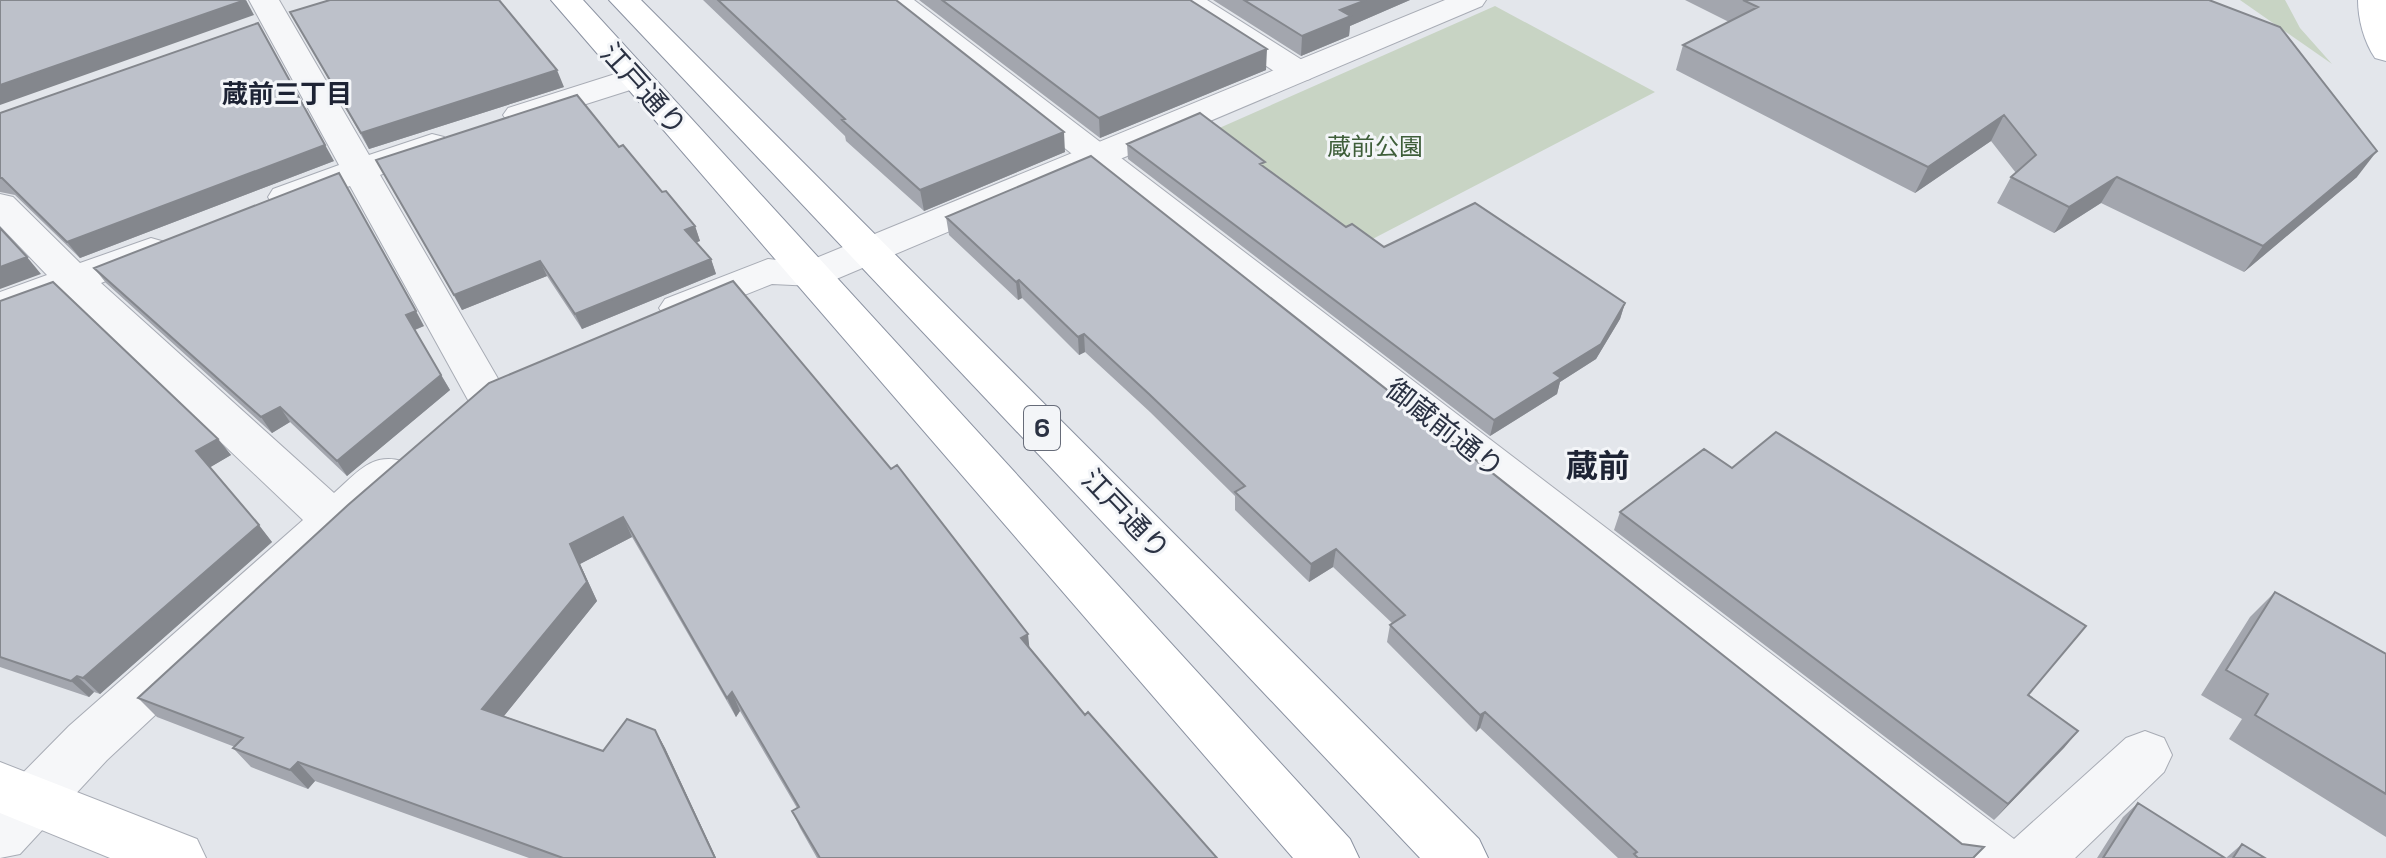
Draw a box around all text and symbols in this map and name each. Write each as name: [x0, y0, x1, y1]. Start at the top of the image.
street label: 江戸通り: [593, 35, 695, 143]
district label: 蔵前三丁目: [222, 77, 352, 111]
park label: 蔵前公園: [1327, 131, 1423, 162]
street label: 御蔵前通り: [1379, 371, 1511, 485]
road number: 6: [1024, 406, 1060, 450]
district label: 蔵前: [1566, 446, 1630, 486]
street label: 江戸通り: [1074, 461, 1178, 567]

